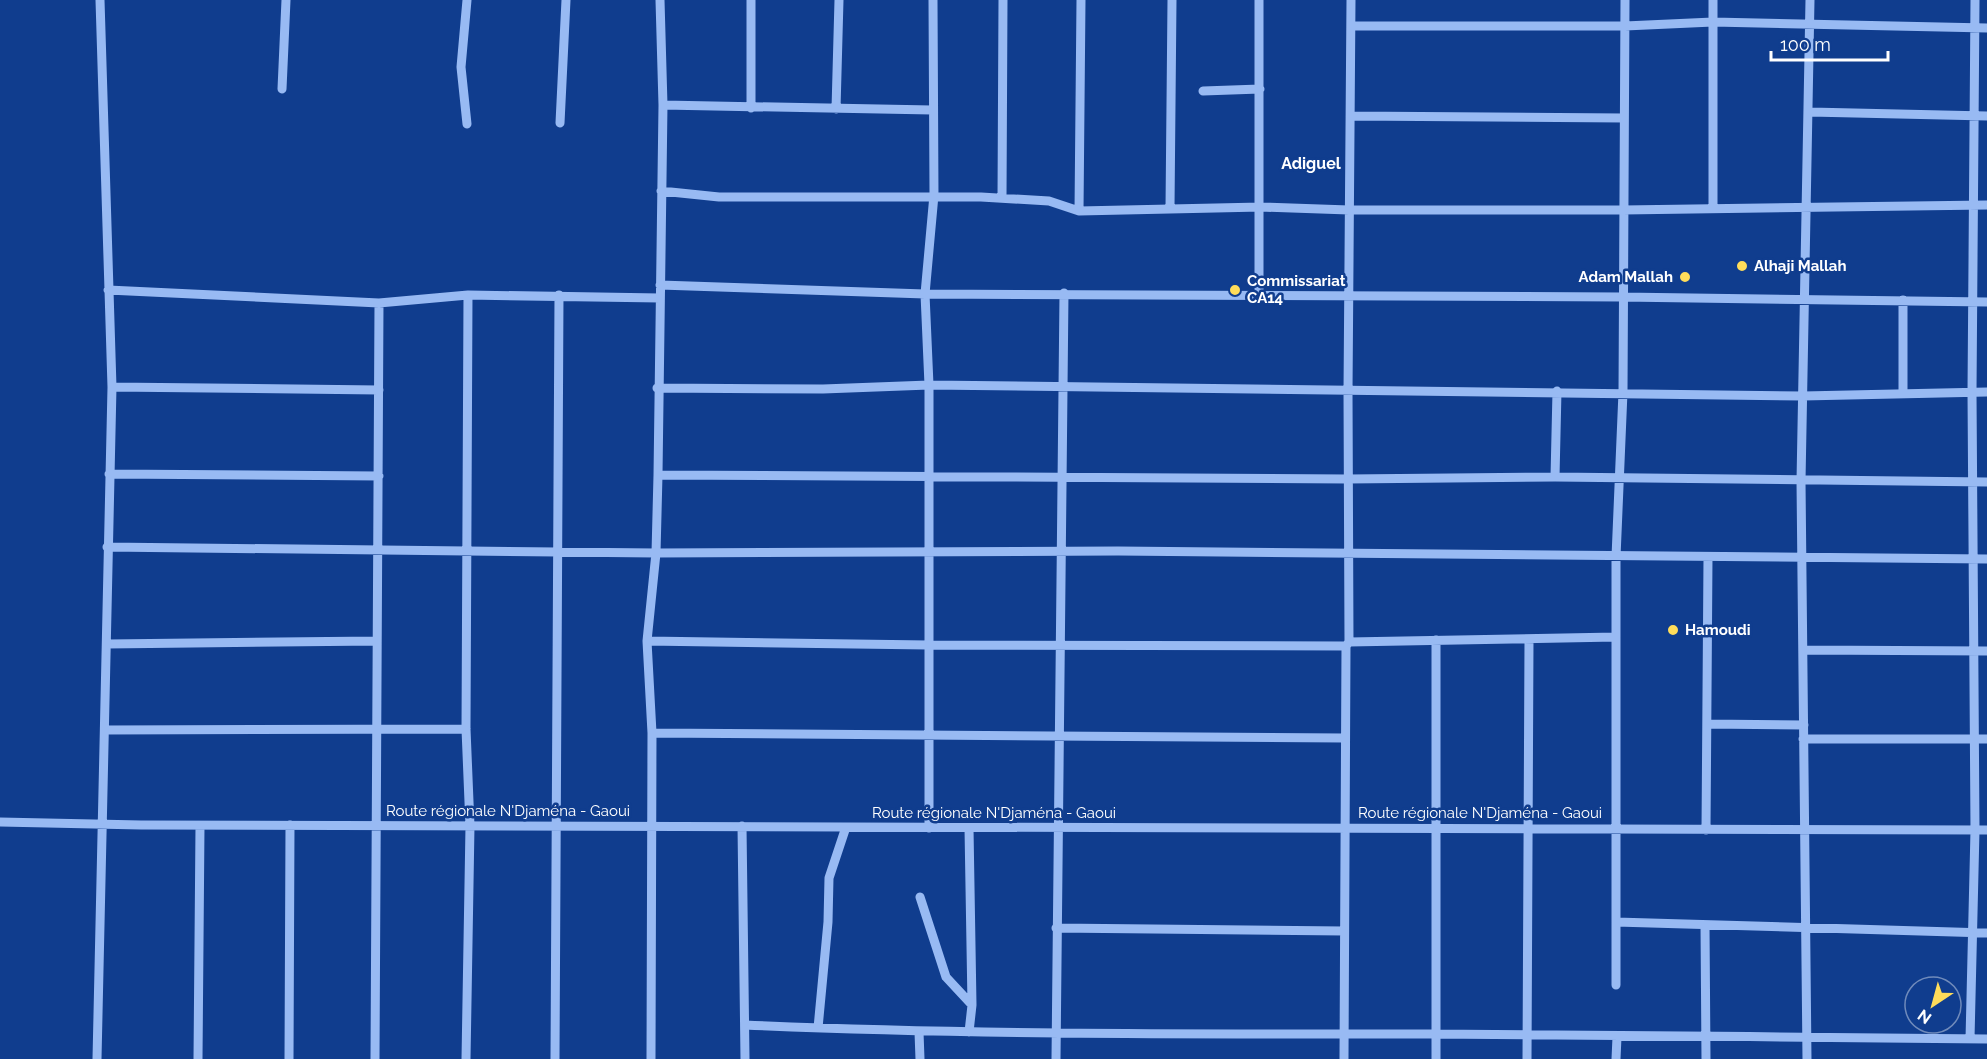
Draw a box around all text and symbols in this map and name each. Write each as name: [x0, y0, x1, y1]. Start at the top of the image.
scale bar: [1771, 24, 1888, 62]
text: 100 m: [1780, 34, 1831, 55]
district label: Adiguel: [1281, 154, 1342, 173]
place label: Alhaji Mallah: [1754, 257, 1846, 275]
marker: Alhaji Mallah: [1735, 259, 1749, 273]
place label: Adam Mallah: [1579, 268, 1673, 286]
marker: Adam Mallah: [1678, 270, 1692, 284]
place label: Commissariat CA14: [1247, 272, 1346, 307]
marker: Commissariat CA14: [1228, 283, 1242, 297]
place label: Hamoudi: [1685, 621, 1751, 639]
marker: Hamoudi: [1666, 623, 1680, 637]
street label: Route régionale N'Djaména - Gaoui: [386, 802, 630, 820]
street label: Route régionale N'Djaména - Gaoui: [872, 804, 1116, 822]
street label: Route régionale N'Djaména - Gaoui: [1358, 804, 1602, 822]
north arrow: [1903, 975, 1963, 1035]
text: N: [1914, 1005, 1935, 1028]

